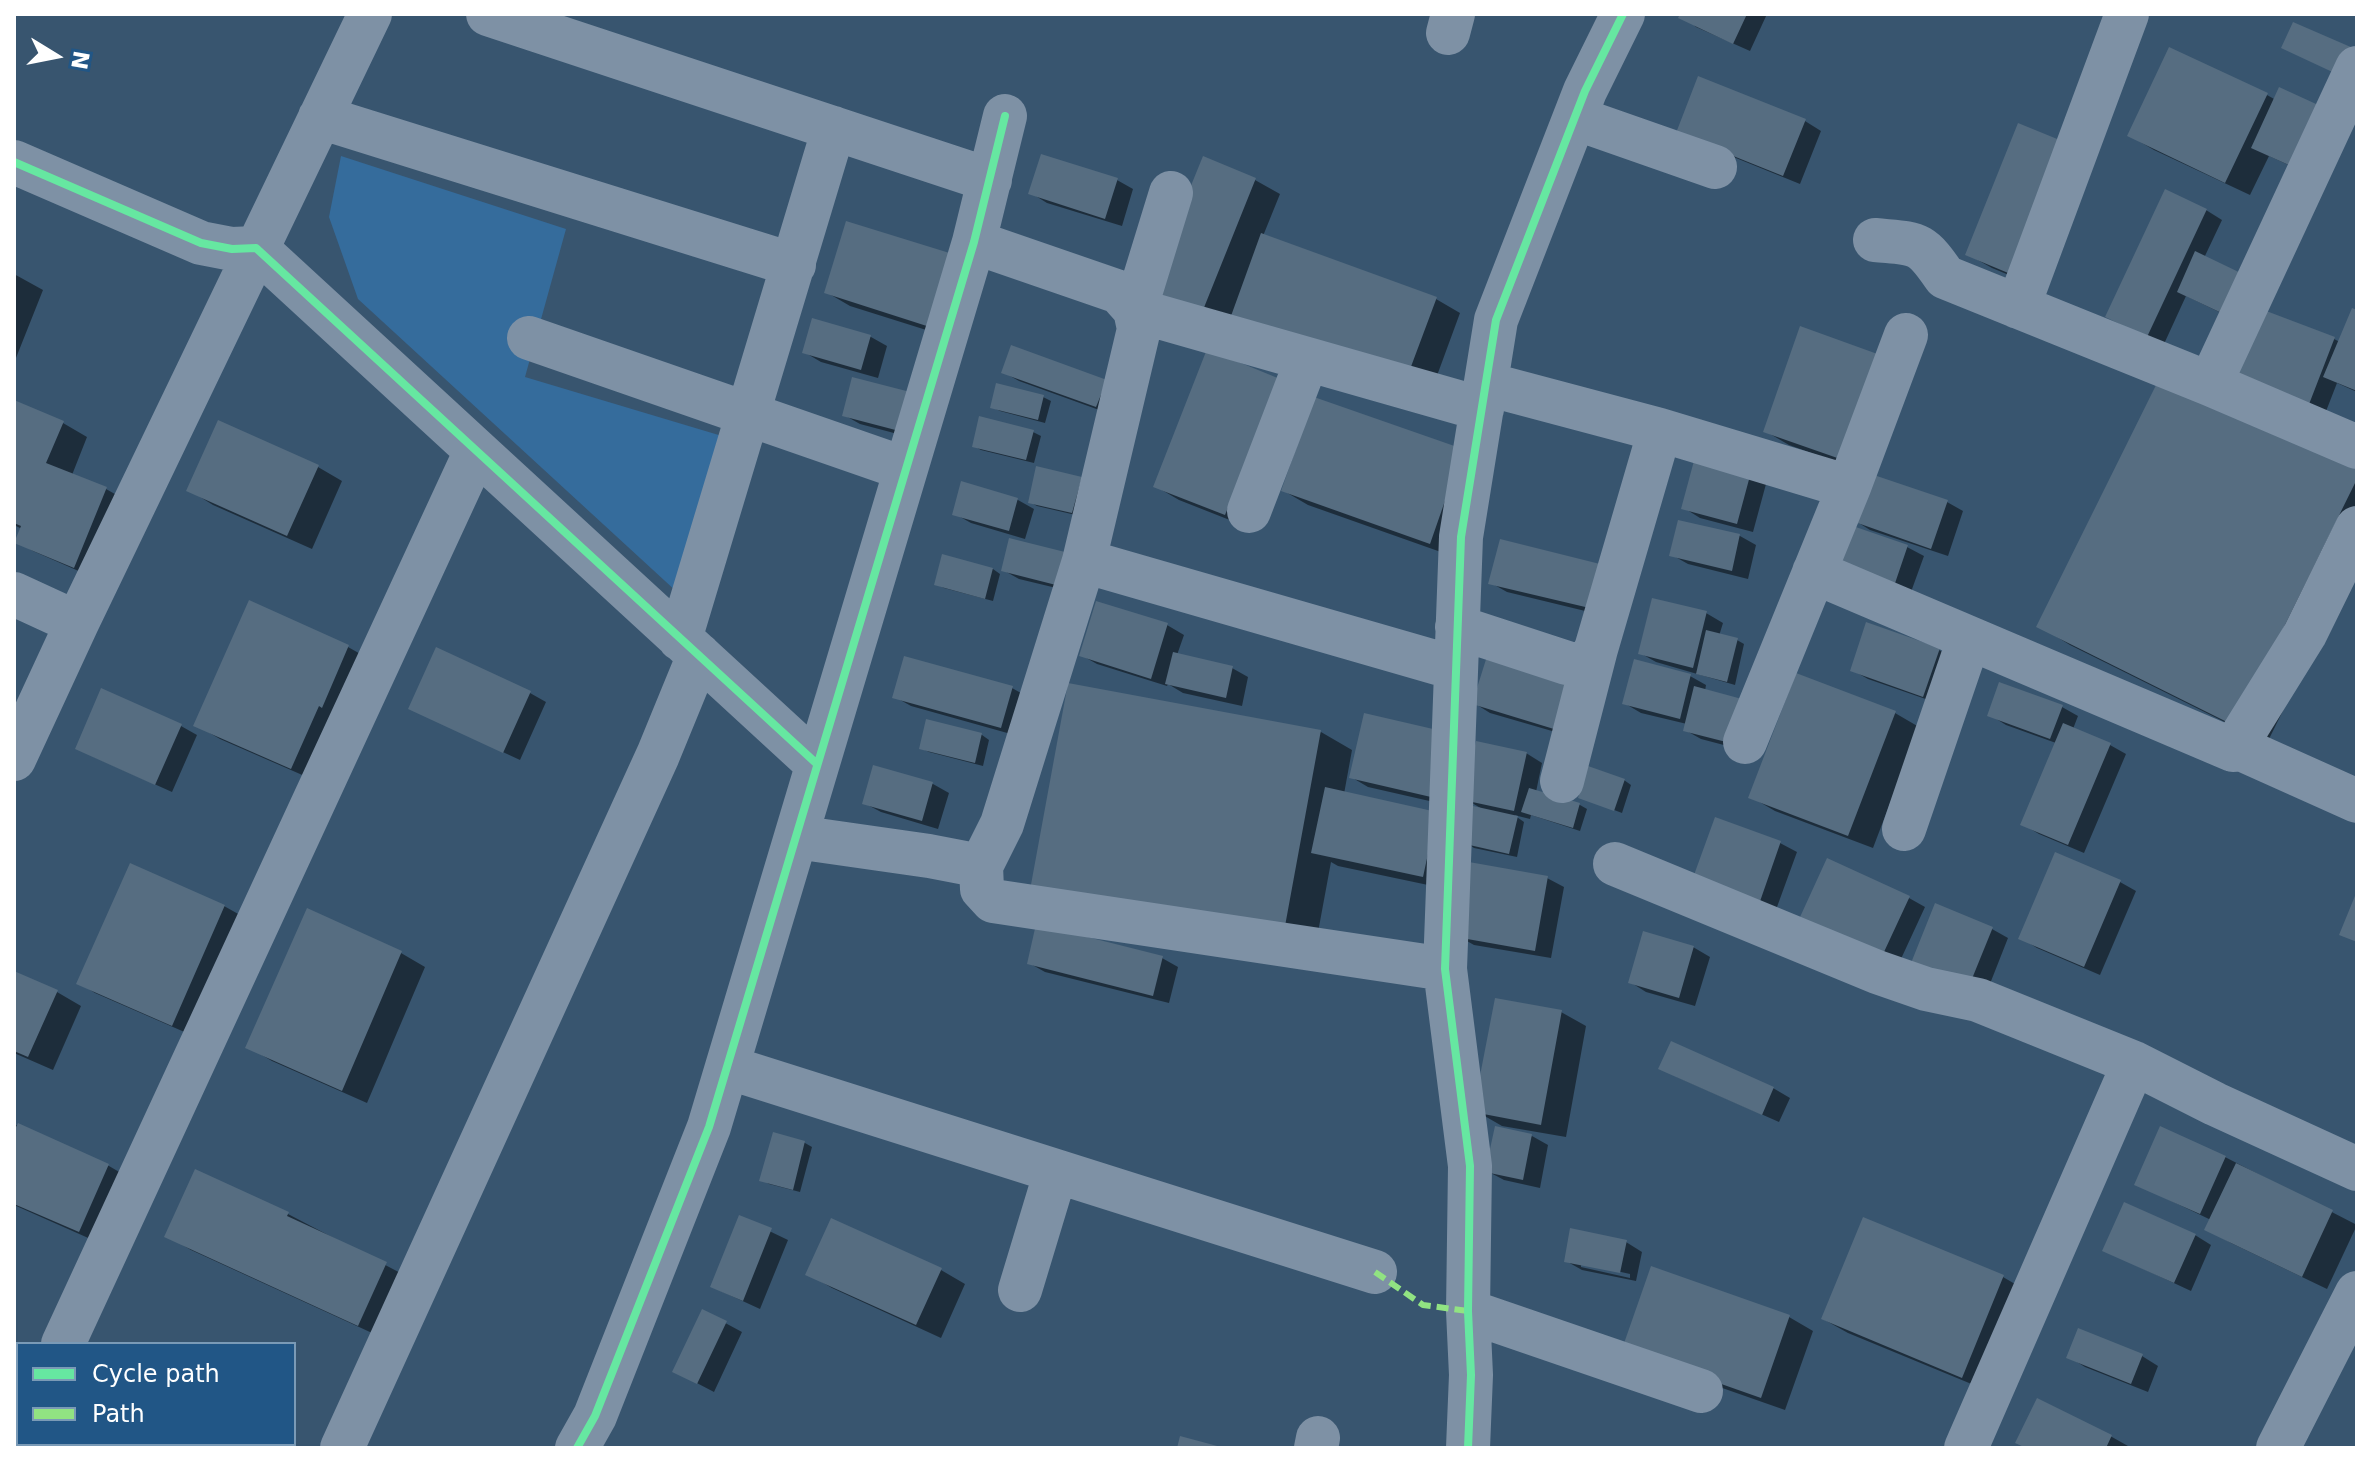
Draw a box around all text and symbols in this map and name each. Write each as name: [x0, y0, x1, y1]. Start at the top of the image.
north arrow: [16, 16, 96, 96]
text: N: [66, 49, 94, 71]
legend: [16, 1342, 296, 1446]
text: Cycle path: [92, 1360, 220, 1388]
text: Path: [92, 1400, 145, 1428]

